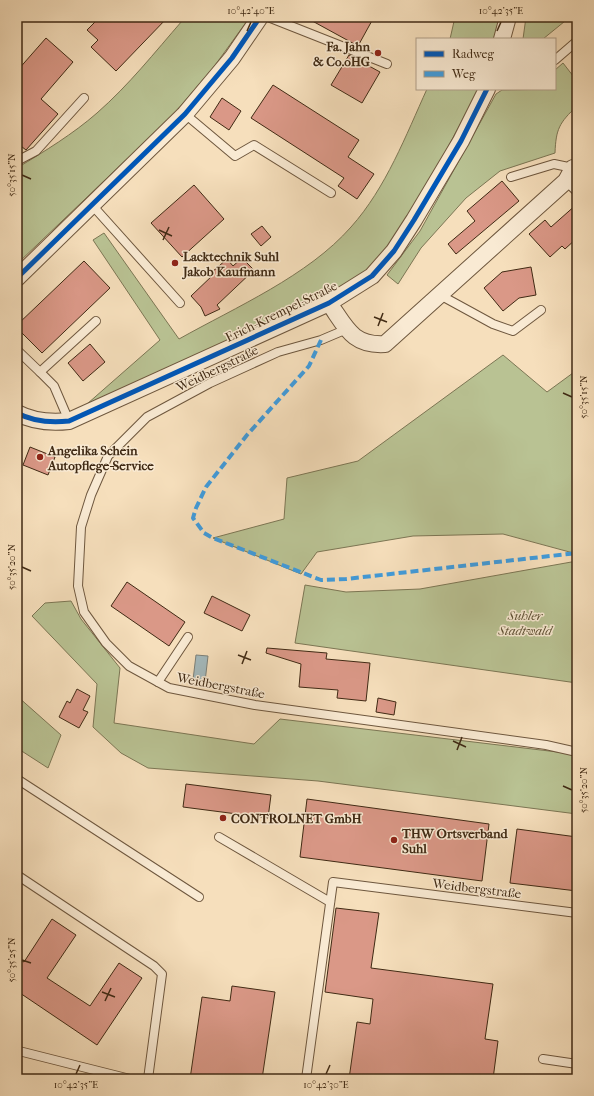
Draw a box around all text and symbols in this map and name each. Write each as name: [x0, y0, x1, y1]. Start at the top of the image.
text: 10°42'40"E: [227, 5, 275, 17]
text: 10°42'35"E: [479, 5, 523, 17]
legend: [416, 38, 556, 90]
place label: Fa. Jahn & Co.oHG: [313, 39, 371, 69]
text: Radweg: [452, 47, 495, 61]
marker: Fa. Jahn & Co.oHG: [373, 48, 383, 58]
text: Weg: [451, 67, 476, 81]
text: 50°35'15"N: [6, 153, 18, 197]
place label: Lacktechnik Suhl Jakob Kaufmann: [181, 249, 280, 280]
marker: Lacktechnik Suhl Jakob Kaufmann: [170, 258, 180, 268]
street label: Erich-Krempel-Straße: [223, 278, 340, 345]
street label: Weidbergstraße: [173, 342, 261, 395]
text: 50°35'15"N: [578, 375, 590, 419]
place label: Angelika Schein Autopflege-Service: [47, 443, 154, 474]
marker: Angelika Schein Autopflege-Service: [35, 452, 45, 462]
text: 50°35'20"N: [6, 544, 18, 590]
park label: Suhler Stadtwald: [497, 608, 554, 638]
street label: Weidbergstraße: [175, 669, 267, 701]
text: 50°35'20"N: [578, 767, 590, 813]
place label: CONTROLNET GmbH: [231, 811, 362, 826]
marker: CONTROLNET GmbH: [218, 813, 228, 823]
place label: THW Ortsverband Suhl: [401, 826, 508, 856]
marker: THW Ortsverband Suhl: [389, 835, 399, 845]
street label: Weidbergstraße: [431, 875, 523, 901]
text: 50°35'25"N: [6, 937, 18, 982]
text: 10°42'35"E: [54, 1079, 98, 1091]
text: 10°42'30"E: [303, 1079, 349, 1091]

